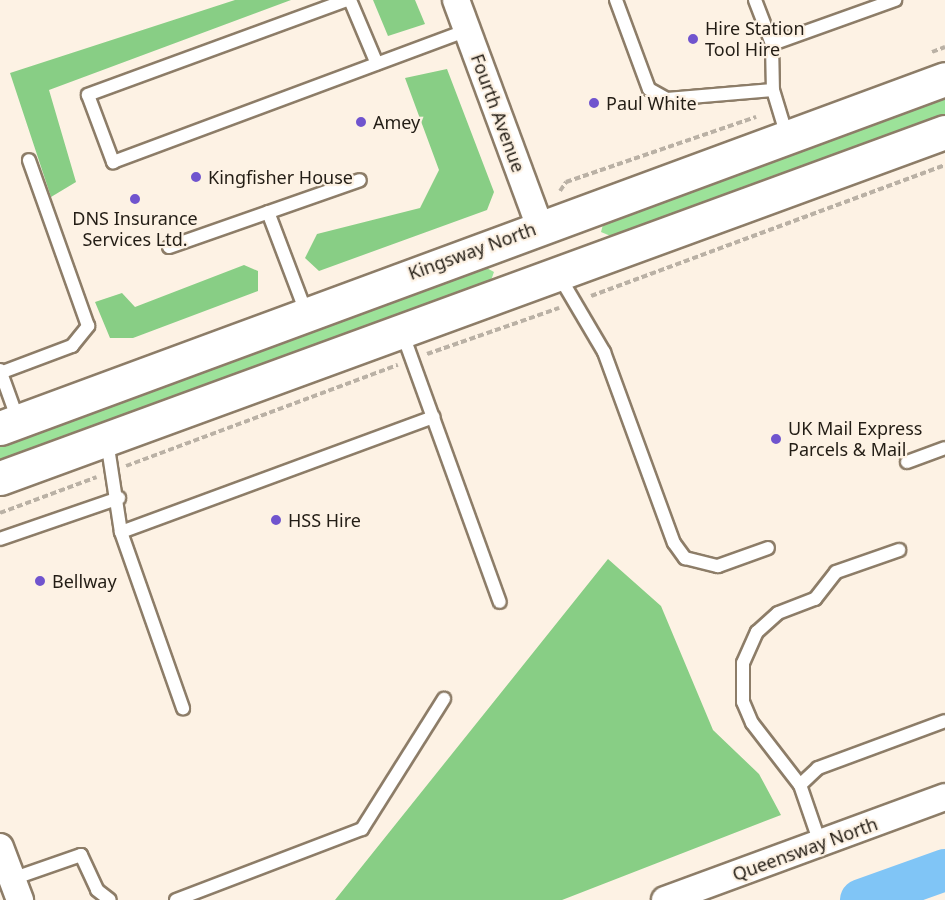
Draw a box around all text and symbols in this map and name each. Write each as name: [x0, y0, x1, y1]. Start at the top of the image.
place label: Hire Station Tool Hire: [705, 18, 805, 60]
marker: Hire Station Tool Hire: [686, 32, 700, 46]
street label: Fourth Avenue: [467, 51, 529, 175]
place label: Paul White: [606, 92, 697, 114]
marker: Paul White: [587, 96, 601, 110]
place label: Amey: [373, 111, 420, 133]
marker: Amey: [354, 115, 368, 129]
place label: Kingfisher House: [208, 166, 353, 188]
marker: Kingfisher House: [189, 170, 203, 184]
marker: DNS Insurance Services Ltd.: [128, 192, 142, 206]
place label: DNS Insurance Services Ltd.: [72, 208, 198, 250]
street label: Kingsway North: [405, 218, 539, 284]
place label: UK Mail Express Parcels & Mail: [788, 418, 922, 460]
marker: UK Mail Express Parcels & Mail: [769, 432, 783, 446]
place label: HSS Hire: [288, 509, 361, 531]
marker: HSS Hire: [269, 513, 283, 527]
place label: Bellway: [52, 570, 117, 592]
marker: Bellway: [33, 574, 47, 588]
street label: Queensway North: [729, 813, 881, 885]

